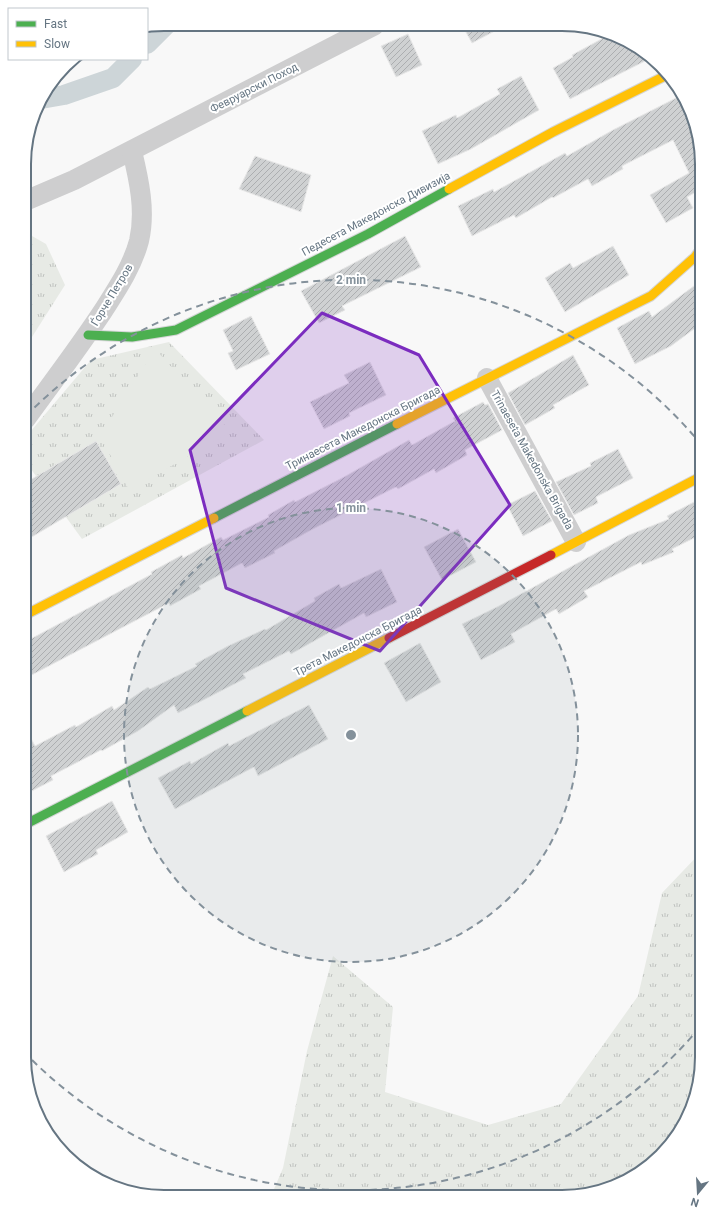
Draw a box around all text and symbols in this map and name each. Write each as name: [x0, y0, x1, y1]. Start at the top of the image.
legend: [8, 8, 148, 60]
text: Fast: [44, 17, 67, 31]
text: Slow: [44, 37, 70, 51]
street label: Февруарски Поход: [208, 60, 300, 116]
street label: Педесета Македонска Дивизија: [300, 169, 453, 259]
street label: Ѓорче Петров: [88, 262, 136, 328]
text: 2 min: [336, 273, 366, 287]
street label: Тринаесета Македонска Бригада: [284, 383, 442, 473]
street label: Trinaeseta Makedonska Brigada: [488, 388, 576, 532]
text: 1 min: [336, 501, 366, 515]
street label: Трета Македонска Бригада: [292, 603, 424, 679]
centre of rings: [344, 728, 358, 742]
north arrow: [678, 1173, 718, 1213]
text: N: [689, 1195, 701, 1209]

